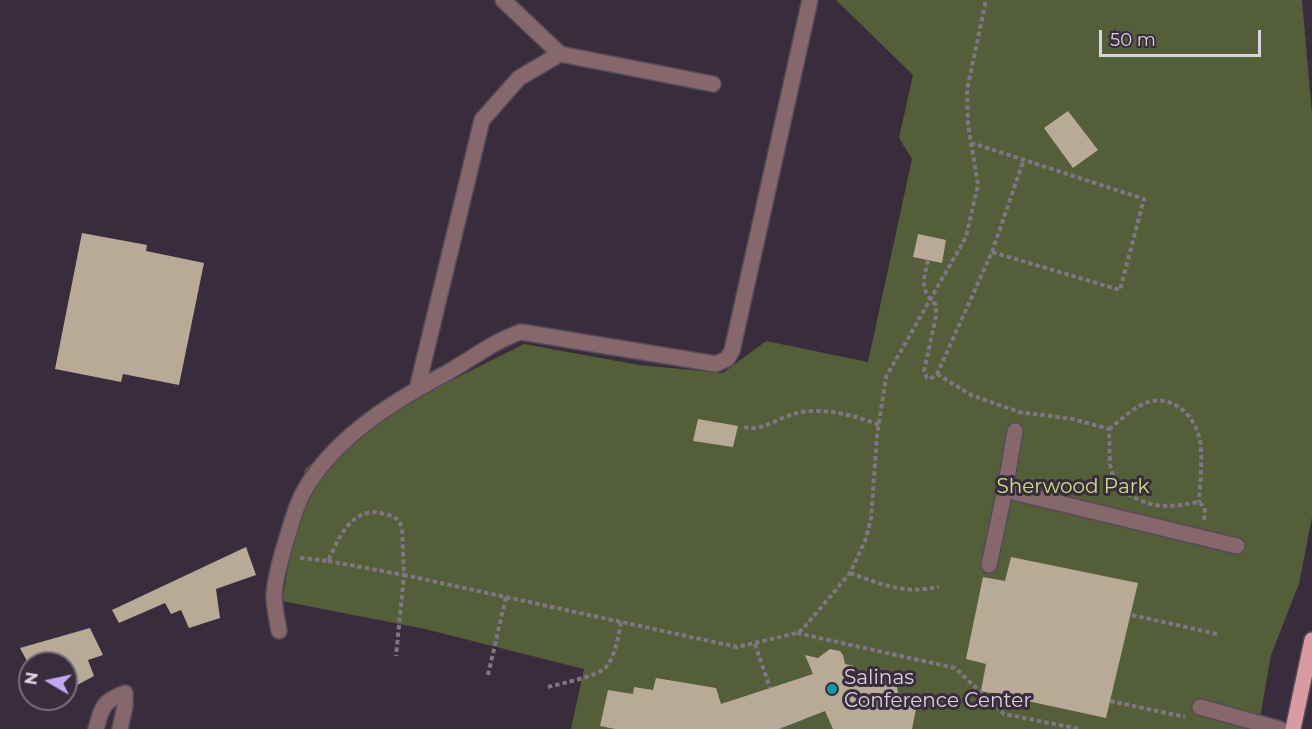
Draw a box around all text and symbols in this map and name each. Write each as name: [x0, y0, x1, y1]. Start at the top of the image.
scale bar: [1102, 18, 1264, 56]
text: 50 m: [1110, 29, 1156, 51]
park label: Sherwood Park: [996, 475, 1150, 499]
north arrow: [18, 651, 78, 711]
place label: Salinas Conference Center: [844, 666, 1031, 713]
text: N: [21, 671, 42, 686]
marker: Salinas Conference Center: [825, 682, 839, 696]

